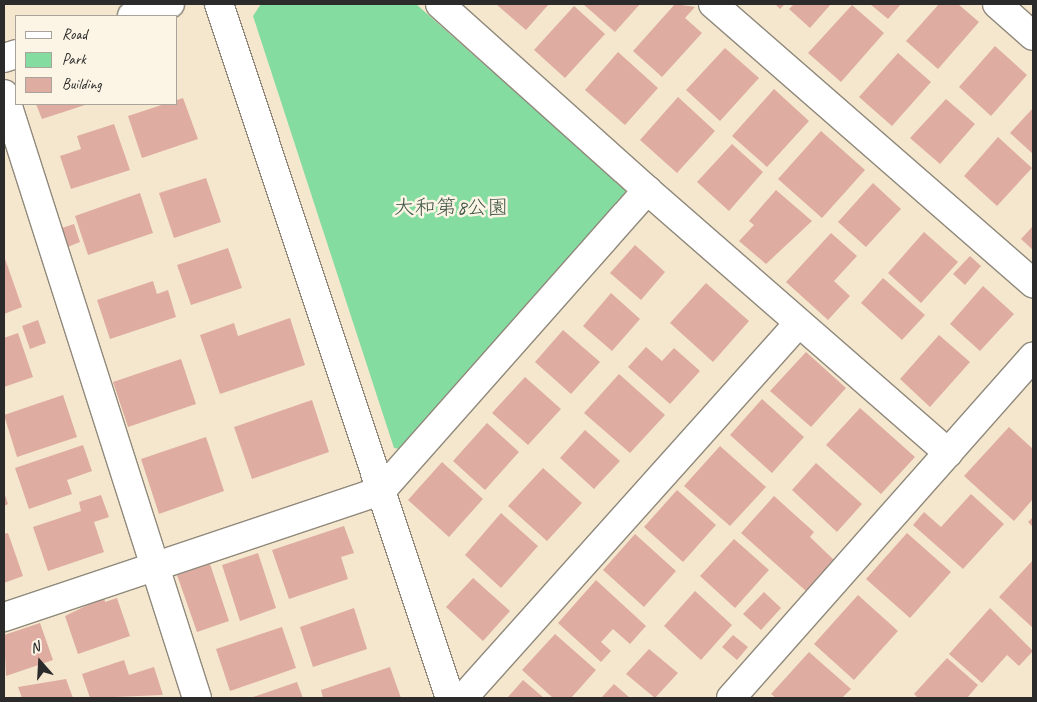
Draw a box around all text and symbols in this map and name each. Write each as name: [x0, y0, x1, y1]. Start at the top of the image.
legend: [15, 15, 178, 105]
text: Road: [62, 25, 87, 44]
text: Park: [62, 50, 86, 69]
text: Building: [62, 75, 101, 94]
park label: 大和第8公園: [394, 194, 508, 220]
north arrow: [15, 637, 65, 687]
text: N: [28, 638, 42, 657]

